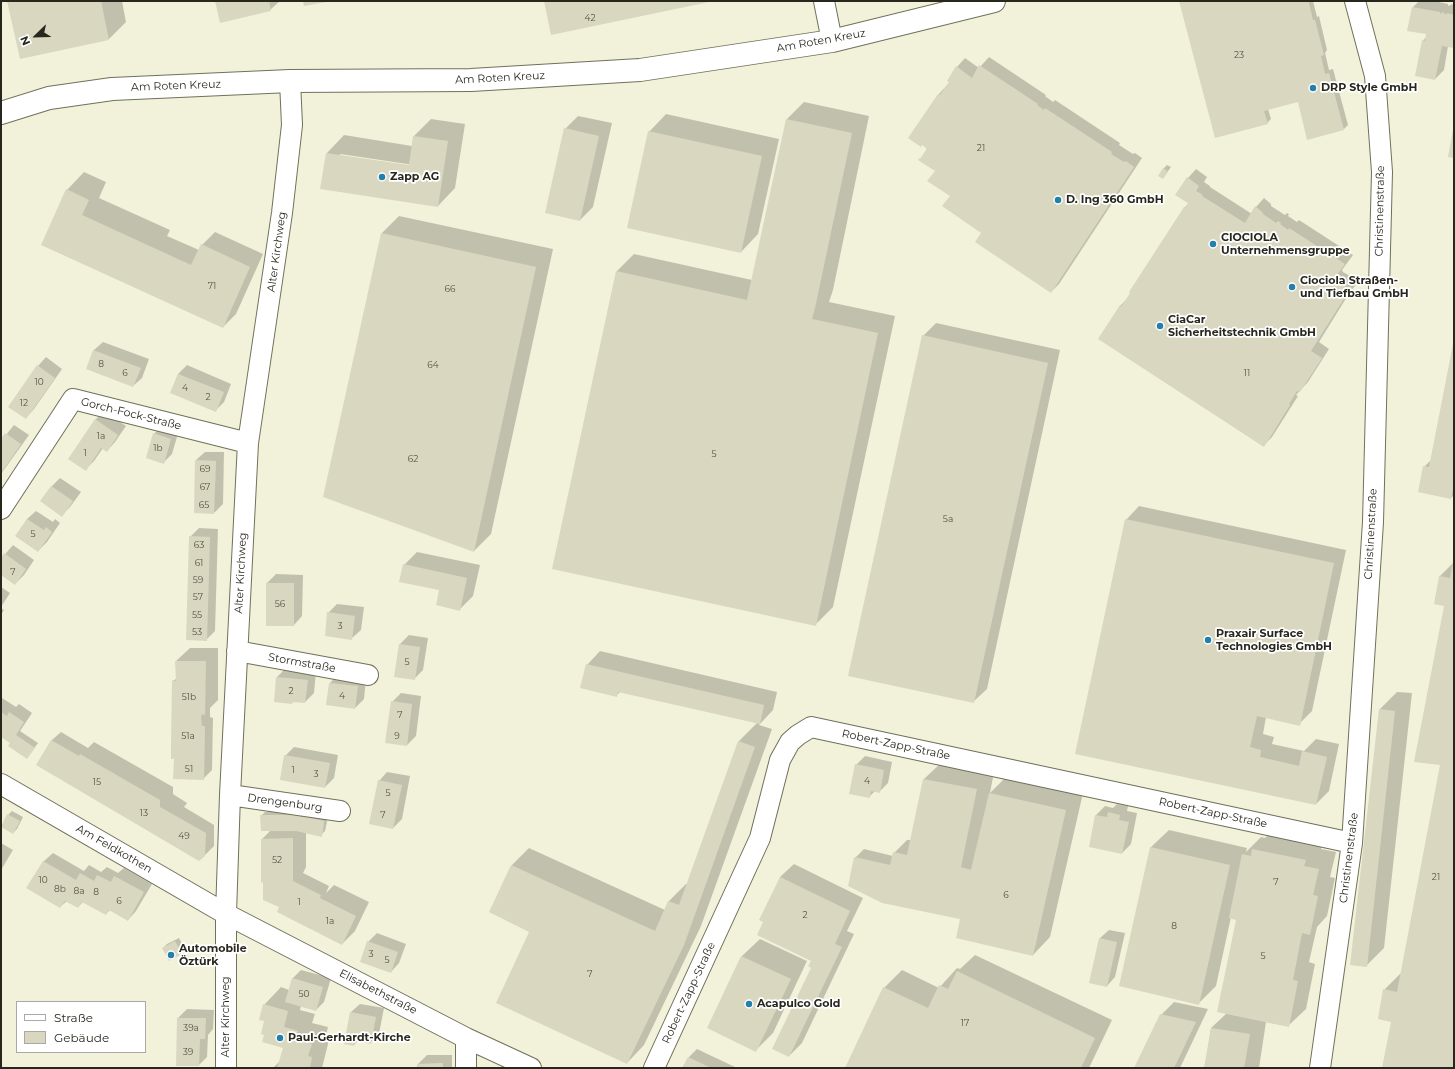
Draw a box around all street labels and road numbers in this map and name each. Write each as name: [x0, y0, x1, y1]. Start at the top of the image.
street label: Am Roten Kreuz: [775, 27, 867, 55]
street label: Am Roten Kreuz: [455, 69, 545, 87]
street label: Am Roten Kreuz: [131, 78, 221, 94]
street label: Christinenstraße: [1373, 165, 1387, 257]
street label: Alter Kirchweg: [265, 211, 289, 293]
street label: Gorch-Fock-Straße: [79, 395, 183, 433]
street label: Christinenstraße: [1362, 488, 1380, 580]
street label: Alter Kirchweg: [232, 532, 250, 614]
street label: Stormstraße: [267, 651, 337, 675]
street label: Robert-Zapp-Straße: [841, 727, 951, 763]
street label: Drengenburg: [247, 791, 323, 815]
street label: Robert-Zapp-Straße: [1158, 795, 1268, 831]
street label: Christinenstraße: [1337, 812, 1361, 904]
street label: Am Feldkothen: [74, 822, 154, 876]
street label: Robert-Zapp-Straße: [660, 940, 718, 1046]
street label: Elisabethstraße: [337, 967, 419, 1017]
street label: Alter Kirchweg: [219, 976, 233, 1058]

